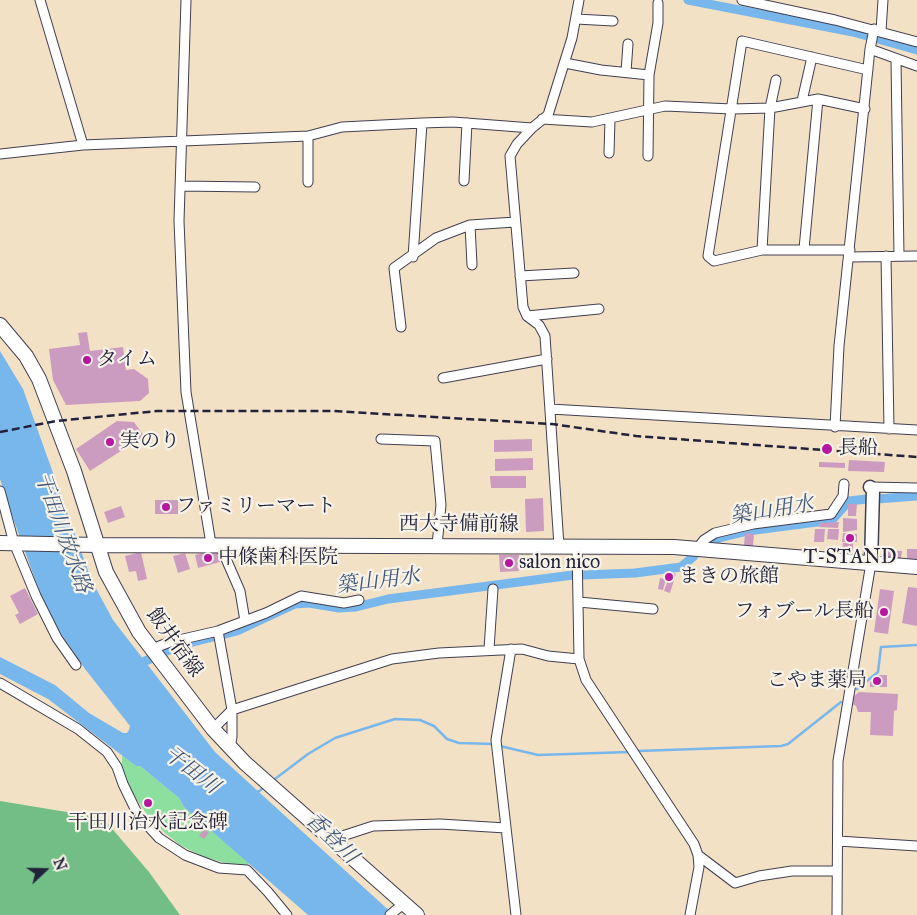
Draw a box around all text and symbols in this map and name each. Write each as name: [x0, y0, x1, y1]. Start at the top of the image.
place label: タイム: [97, 348, 157, 372]
marker: タイム: [81, 354, 93, 366]
place label: 実のり: [120, 430, 180, 454]
marker: 実のり: [104, 436, 116, 448]
place label: 長船: [838, 437, 878, 461]
marker: 長船: [820, 442, 834, 456]
water label: 干田川放水路: [29, 469, 95, 597]
water label: 築山用水: [729, 492, 815, 530]
place label: ファミリーマート: [176, 495, 336, 519]
marker: ファミリーマート: [160, 501, 172, 513]
street label: 西大寺備前線: [399, 513, 519, 537]
marker: T-STAND: [844, 532, 856, 544]
place label: 中條歯科医院: [218, 546, 338, 570]
place label: T-STAND: [804, 546, 896, 570]
place label: salon nico: [519, 551, 600, 575]
marker: 中條歯科医院: [202, 552, 214, 564]
marker: salon nico: [503, 557, 515, 569]
water label: 築山用水: [335, 564, 421, 600]
place label: まきの旅館: [679, 565, 779, 589]
marker: まきの旅館: [663, 571, 675, 583]
place label: フォブール長船: [735, 600, 874, 624]
street label: 飯井宿線: [141, 604, 207, 682]
marker: フォブール長船: [878, 606, 890, 618]
place label: こやま薬局: [767, 669, 867, 693]
marker: こやま薬局: [871, 675, 883, 687]
water label: 干田川: [158, 742, 224, 800]
marker: 干田川治水記念碑: [142, 797, 154, 809]
water label: 香登川: [300, 808, 362, 870]
place label: 干田川治水記念碑: [68, 811, 228, 835]
north arrow: [20, 845, 70, 895]
text: N: [49, 856, 70, 873]

